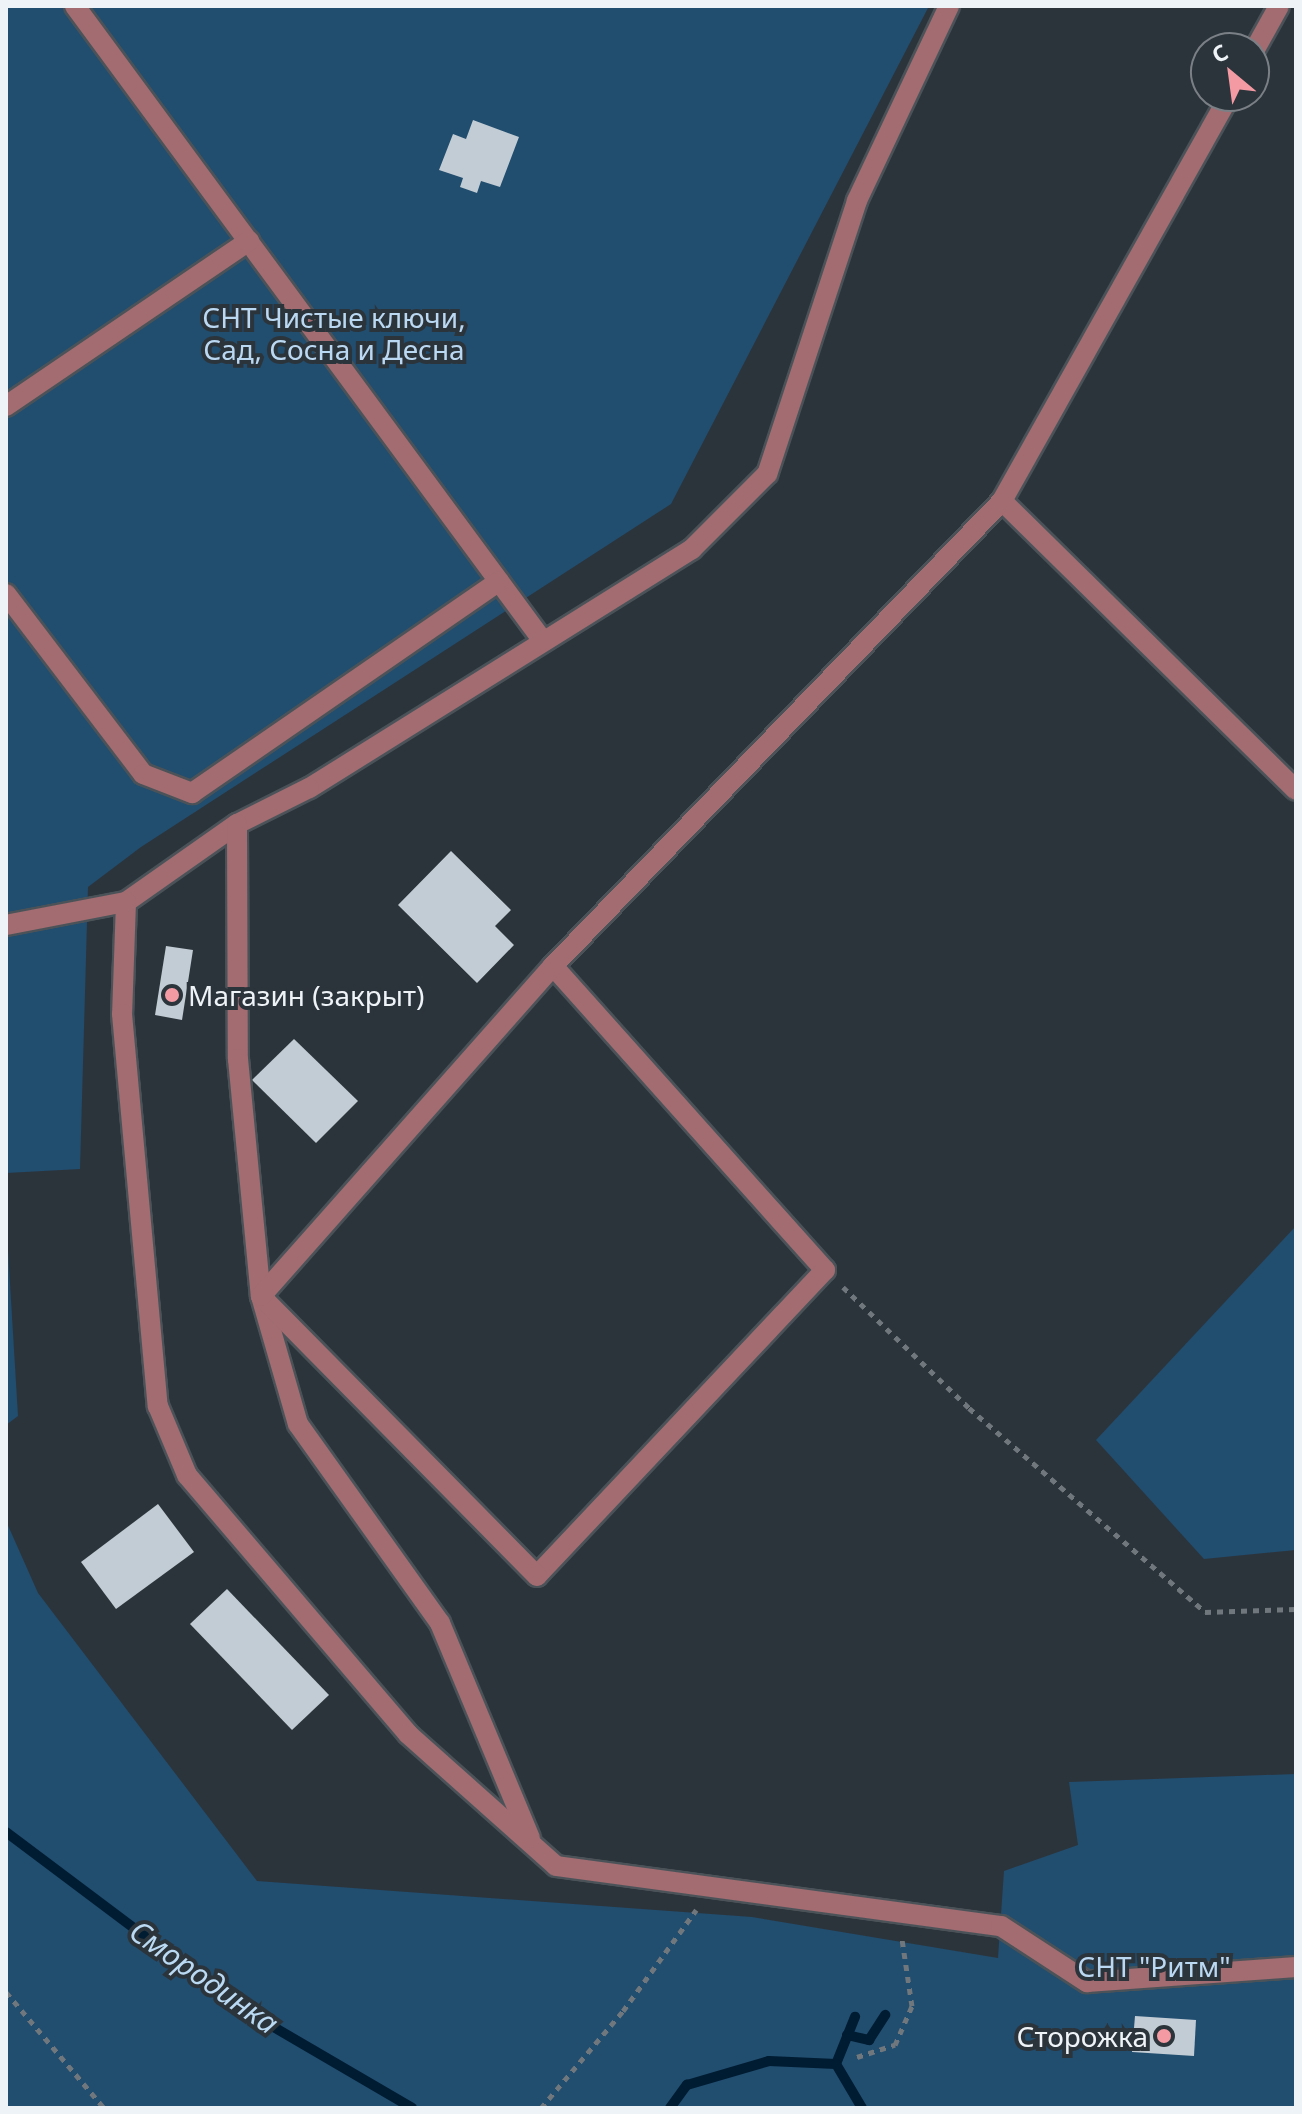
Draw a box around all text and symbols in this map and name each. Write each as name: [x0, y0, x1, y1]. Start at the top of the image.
north arrow: [1190, 32, 1270, 112]
text: С: [1206, 36, 1233, 69]
park label: СНТ Чистые ключи, Сад, Сосна и Десна: [202, 300, 466, 366]
place label: Магазин (закрыт): [188, 978, 425, 1012]
marker: Магазин (закрыт): [163, 986, 181, 1004]
water label: Смородинка: [123, 1913, 285, 2041]
park label: СНТ "Ритм": [1077, 1949, 1231, 1983]
place label: Сторожка: [1016, 2019, 1148, 2053]
marker: Сторожка: [1155, 2027, 1173, 2045]

